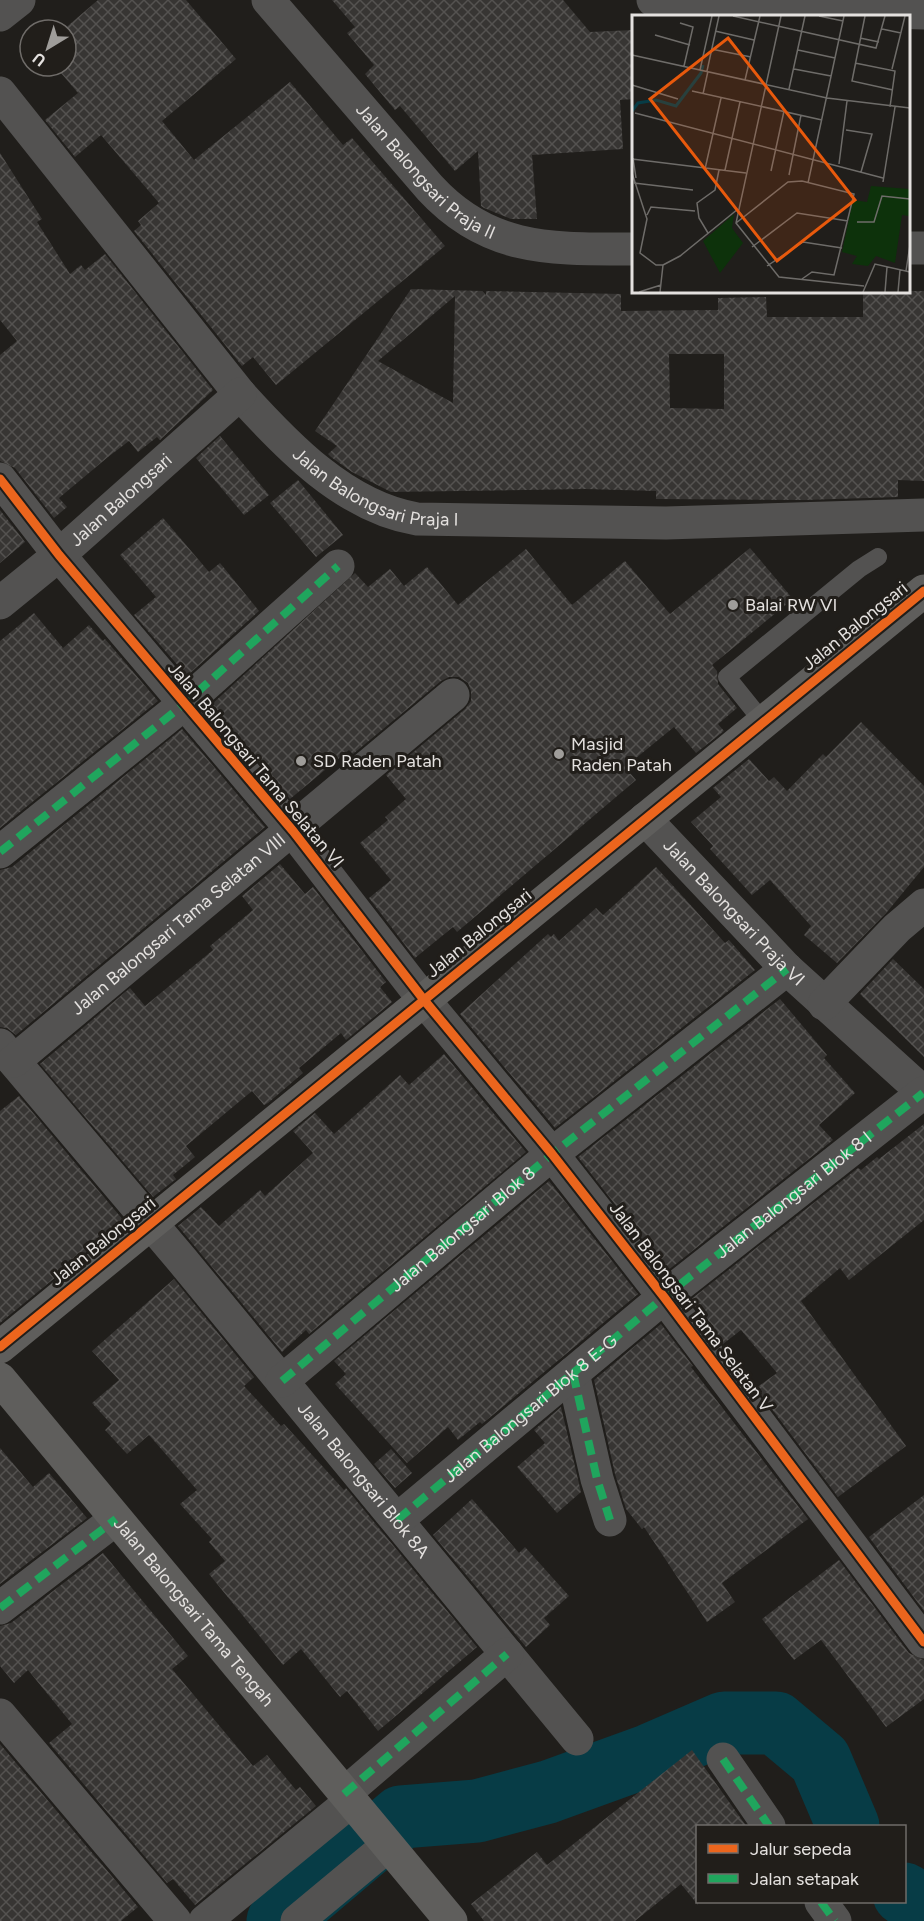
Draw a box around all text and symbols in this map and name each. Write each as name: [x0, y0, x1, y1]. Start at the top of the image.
inset map: [632, 15, 909, 292]
north arrow: [18, 18, 78, 78]
text: U: [29, 48, 49, 70]
street label: Jalan Balongsari Praja II: [351, 99, 499, 244]
street label: Jalan Balongsari Praja I: [288, 443, 459, 531]
street label: Jalan Balongsari: [65, 449, 177, 551]
street label: Jalan Balongsari: [798, 577, 912, 675]
place label: Balai RW VI: [745, 594, 837, 616]
marker: Balai RW VI: [726, 598, 740, 612]
street label: Jalan Balongsari Tama Selatan VI: [163, 657, 349, 873]
place label: Masjid Raden Patah: [571, 733, 672, 776]
marker: Masjid Raden Patah: [552, 747, 566, 761]
place label: SD Raden Patah: [313, 750, 442, 772]
marker: SD Raden Patah: [294, 754, 308, 768]
street label: Jalan Balongsari Tama Selatan VIII: [67, 828, 290, 1020]
street label: Jalan Balongsari Praja VI: [659, 834, 809, 991]
street label: Jalan Balongsari: [422, 884, 536, 982]
street label: Jalan Balongsari Blok 8 I: [711, 1127, 876, 1263]
street label: Jalan Balongsari Blok 8: [385, 1162, 540, 1297]
street label: Jalan Balongsari: [46, 1192, 160, 1290]
street label: Jalan Balongsari Tama Selatan V: [605, 1198, 778, 1417]
street label: Jalan Balongsari Blok 8 E-G: [439, 1329, 622, 1487]
street label: Jalan Balongsari Blok 8A: [293, 1398, 434, 1563]
street label: Jalan Balongsari Tama Tengah: [109, 1513, 279, 1711]
legend: [696, 1825, 906, 1903]
text: Jalur sepeda: [750, 1838, 851, 1860]
text: Jalan setapak: [750, 1868, 859, 1890]

